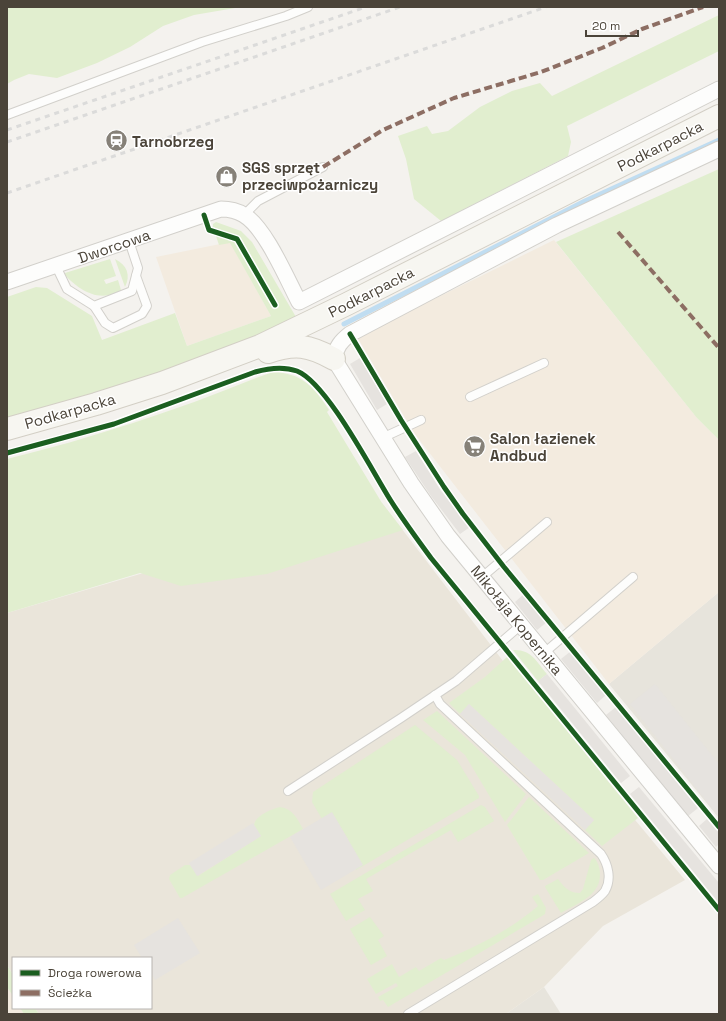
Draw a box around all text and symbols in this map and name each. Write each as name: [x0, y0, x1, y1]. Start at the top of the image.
scale bar: [586, 12, 638, 38]
text: 20 m: [592, 18, 620, 34]
street label: Podkarpacka: [614, 116, 706, 176]
station icon: Tarnobrzeg: [103, 128, 129, 154]
place label: Tarnobrzeg: [132, 132, 214, 151]
place label: SGS sprzęt przeciwpożarniczy: [242, 158, 378, 194]
shop icon: SGS sprzęt przeciwpożarniczy: [214, 163, 240, 189]
street label: Dworcowa: [75, 225, 153, 267]
street label: Podkarpacka: [325, 262, 417, 322]
street label: Podkarpacka: [22, 389, 118, 433]
place label: Salon łazienek Andbud: [490, 429, 596, 465]
supermarket icon: Salon łazienek Andbud: [461, 434, 487, 460]
street label: Mikołaja Kopernika: [467, 561, 567, 679]
legend: [12, 957, 152, 1009]
text: Droga rowerowa: [48, 965, 142, 981]
text: Ścieżka: [48, 985, 92, 1001]

